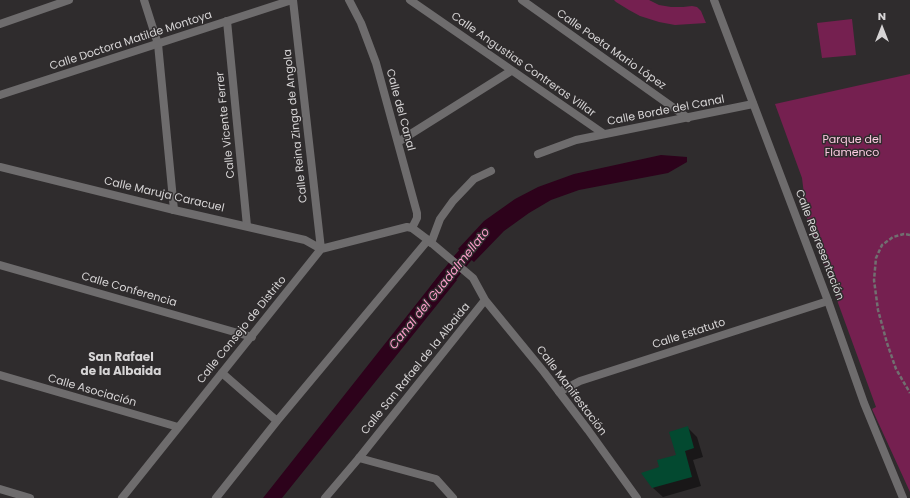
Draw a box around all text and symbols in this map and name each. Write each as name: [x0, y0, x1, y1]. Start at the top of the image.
street label: Calle Poeta Mario López: [554, 7, 668, 93]
street label: Calle Doctora Matilde Montoya: [48, 8, 214, 74]
north arrow: [862, 8, 902, 48]
text: N: [878, 8, 886, 24]
street label: Calle Angustias Contreras Villar: [448, 10, 598, 120]
street label: Calle Reina Zinga de Angola: [281, 48, 311, 204]
street label: Calle del Canal: [383, 68, 417, 152]
street label: Calle Vicente Ferrer: [214, 71, 238, 179]
street label: Calle Borde del Canal: [606, 93, 726, 129]
park label: Parque del Flamenco: [822, 133, 882, 159]
street label: Calle Maruja Caracuel: [103, 175, 225, 215]
street label: Calle Representación: [792, 188, 846, 302]
water label: Canal del Guadalmellato: [387, 225, 493, 353]
street label: Calle Conferencia: [80, 270, 178, 310]
street label: Calle Consejo de Distrito: [195, 274, 289, 386]
street label: Calle San Rafael de la Albaida: [359, 301, 473, 437]
street label: Calle Estatuto: [651, 316, 727, 352]
street label: Calle Manifestación: [533, 344, 609, 438]
district label: San Rafael de la Albaida: [81, 351, 161, 379]
street label: Calle Asociación: [46, 372, 138, 410]

